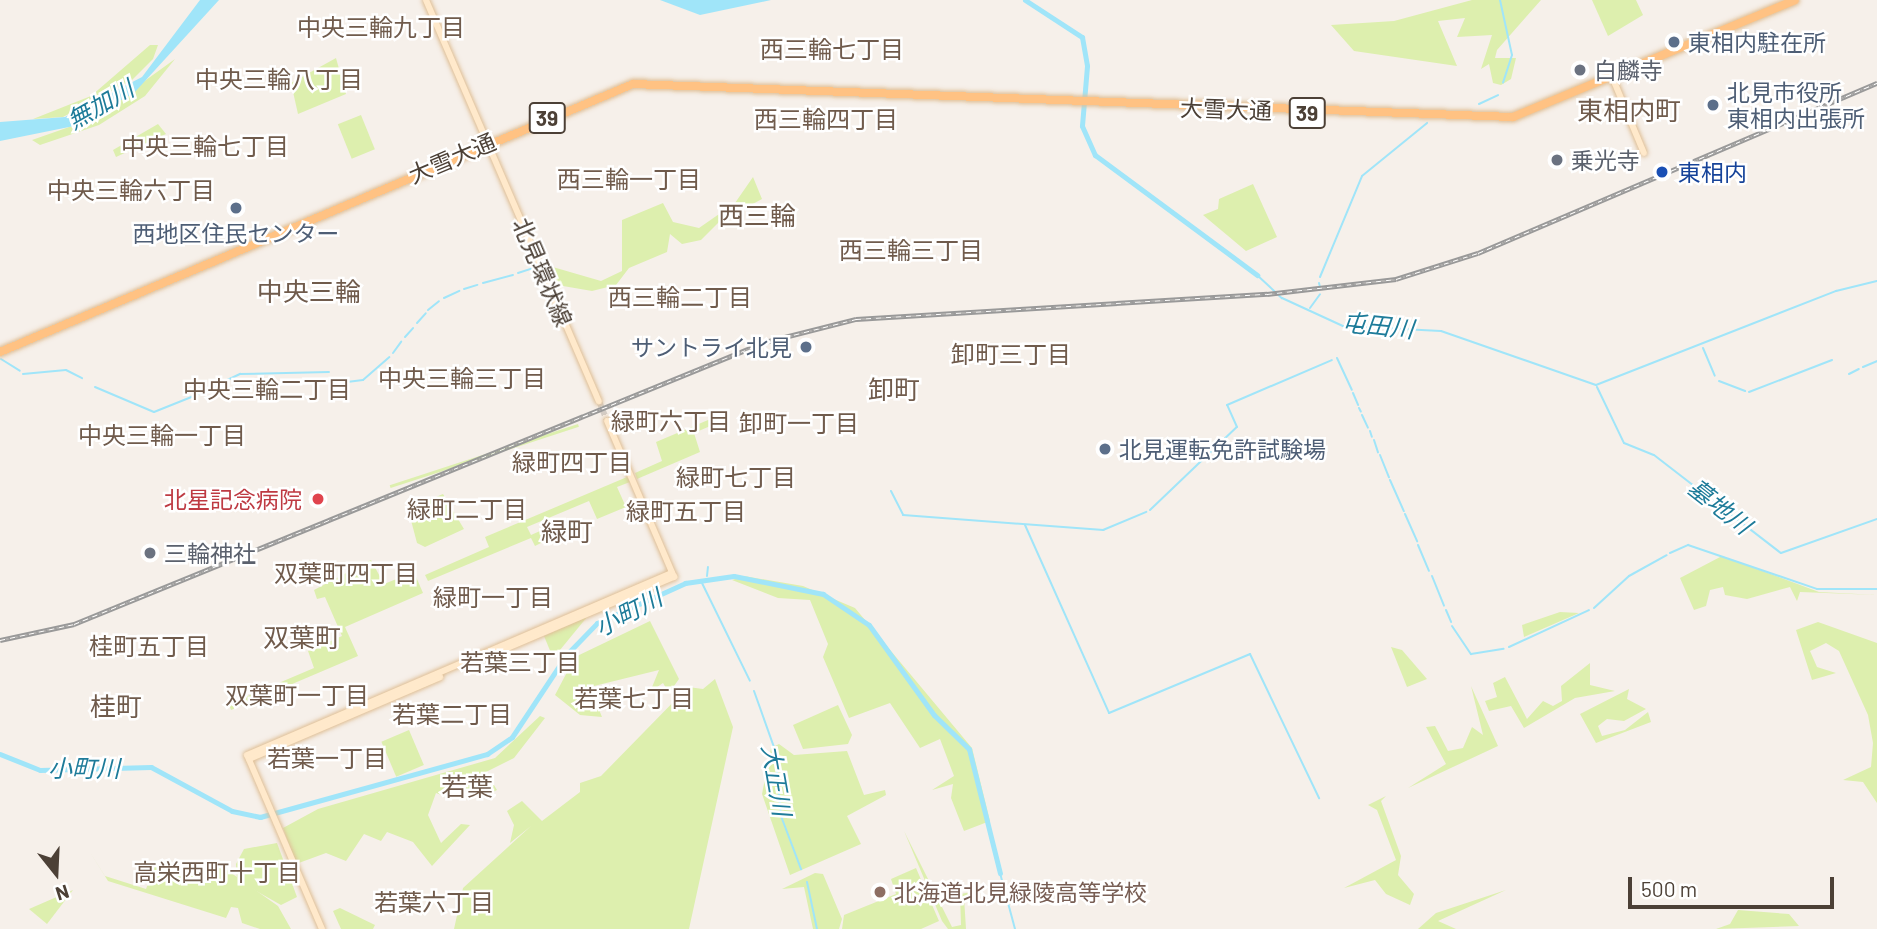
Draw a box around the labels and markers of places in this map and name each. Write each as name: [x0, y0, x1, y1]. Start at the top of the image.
place label: 東相内駐在所: [1688, 28, 1826, 56]
marker: 東相内駐在所: [1666, 34, 1682, 50]
place label: 白麟寺: [1594, 56, 1663, 84]
marker: 白麟寺: [1572, 62, 1588, 78]
place label: 北見市役所 東相内出張所: [1727, 78, 1865, 132]
marker: 北見市役所 東相内出張所: [1705, 97, 1721, 113]
place label: 乗光寺: [1571, 146, 1640, 174]
marker: 乗光寺: [1549, 152, 1565, 168]
place label: 東相内: [1678, 158, 1747, 186]
marker: 東相内: [1652, 162, 1672, 182]
marker: 西地区住民センター: [228, 200, 244, 216]
place label: 西地区住民センター: [133, 219, 339, 247]
place label: サントライ北見: [631, 333, 792, 361]
marker: サントライ北見: [798, 339, 814, 355]
place label: 北見運転免許試験場: [1119, 435, 1326, 463]
marker: 北見運転免許試験場: [1097, 441, 1113, 457]
place label: 北星記念病院: [164, 485, 302, 513]
marker: 北星記念病院: [308, 489, 328, 509]
place label: 三輪神社: [164, 539, 256, 567]
marker: 三輪神社: [142, 545, 158, 561]
place label: 北海道北見緑陵高等学校: [894, 878, 1147, 906]
marker: 北海道北見緑陵高等学校: [872, 884, 888, 900]

